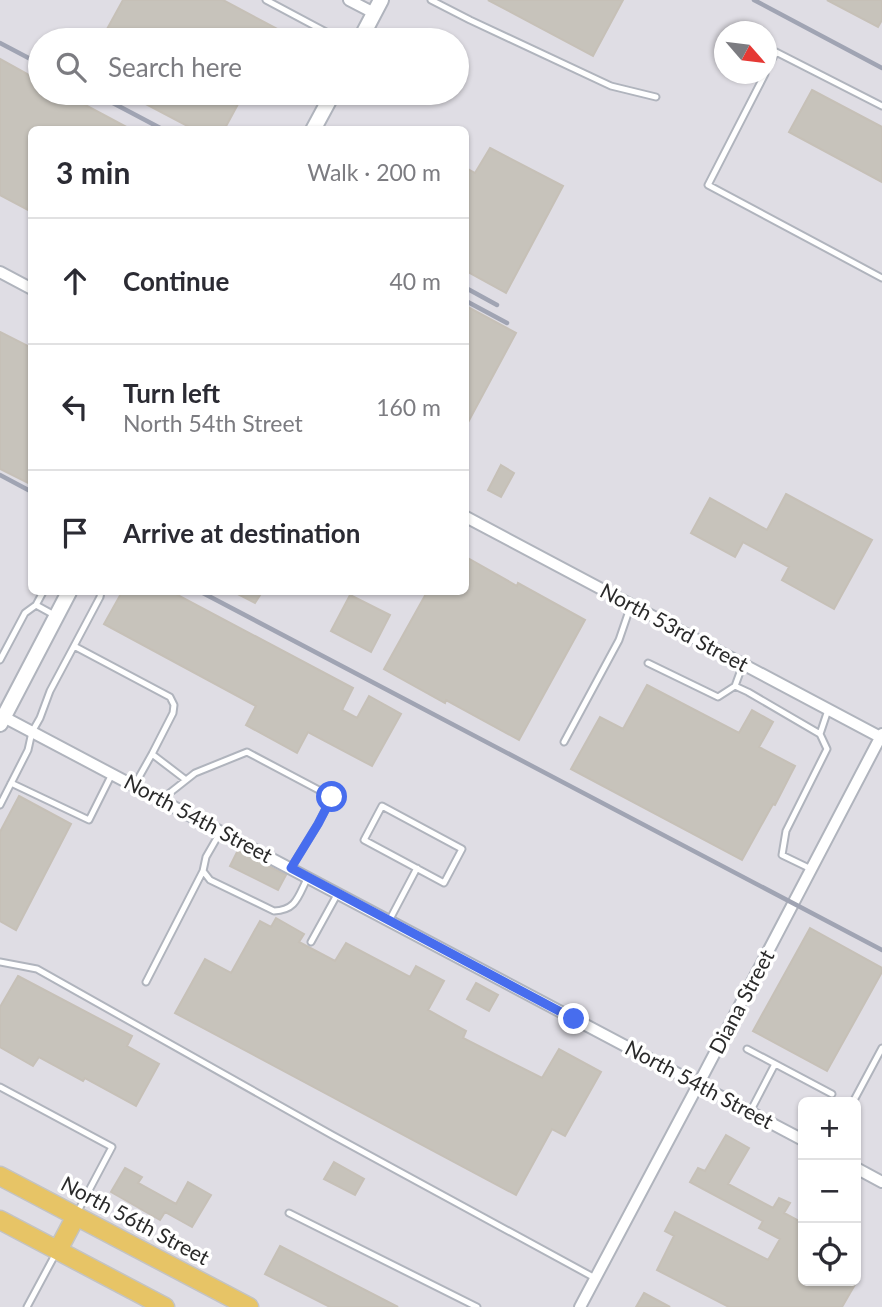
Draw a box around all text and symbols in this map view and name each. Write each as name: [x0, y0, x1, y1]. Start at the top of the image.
north arrow: [714, 21, 777, 84]
search box: [28, 28, 469, 105]
icon: search: [52, 48, 90, 86]
text: Search here: [108, 51, 242, 83]
text: 3 min: [56, 154, 130, 190]
text: Walk · 200 m: [307, 158, 441, 186]
icon: ahead: [56, 262, 94, 300]
text: Continue: [123, 265, 229, 297]
text: 40 m: [390, 267, 441, 295]
text: Turn left: [123, 377, 220, 409]
icon: left: [56, 388, 94, 426]
text: 160 m: [376, 393, 441, 421]
text: North 54th Street: [123, 409, 303, 437]
icon: arrive: [56, 514, 94, 552]
text: Arrive at destination: [123, 517, 360, 549]
street label: North 53rd Street: [596, 577, 753, 676]
street label: North 54th Street: [120, 768, 277, 867]
route start: [316, 781, 347, 812]
street label: Diana Street: [703, 945, 779, 1058]
route end: [558, 1003, 589, 1034]
street label: North 54th Street: [621, 1034, 778, 1133]
map controls: [798, 1097, 861, 1286]
button: +: [798, 1097, 861, 1160]
button: −: [798, 1160, 861, 1223]
street label: North 56th Street: [57, 1170, 214, 1269]
button: locate: [798, 1223, 861, 1286]

